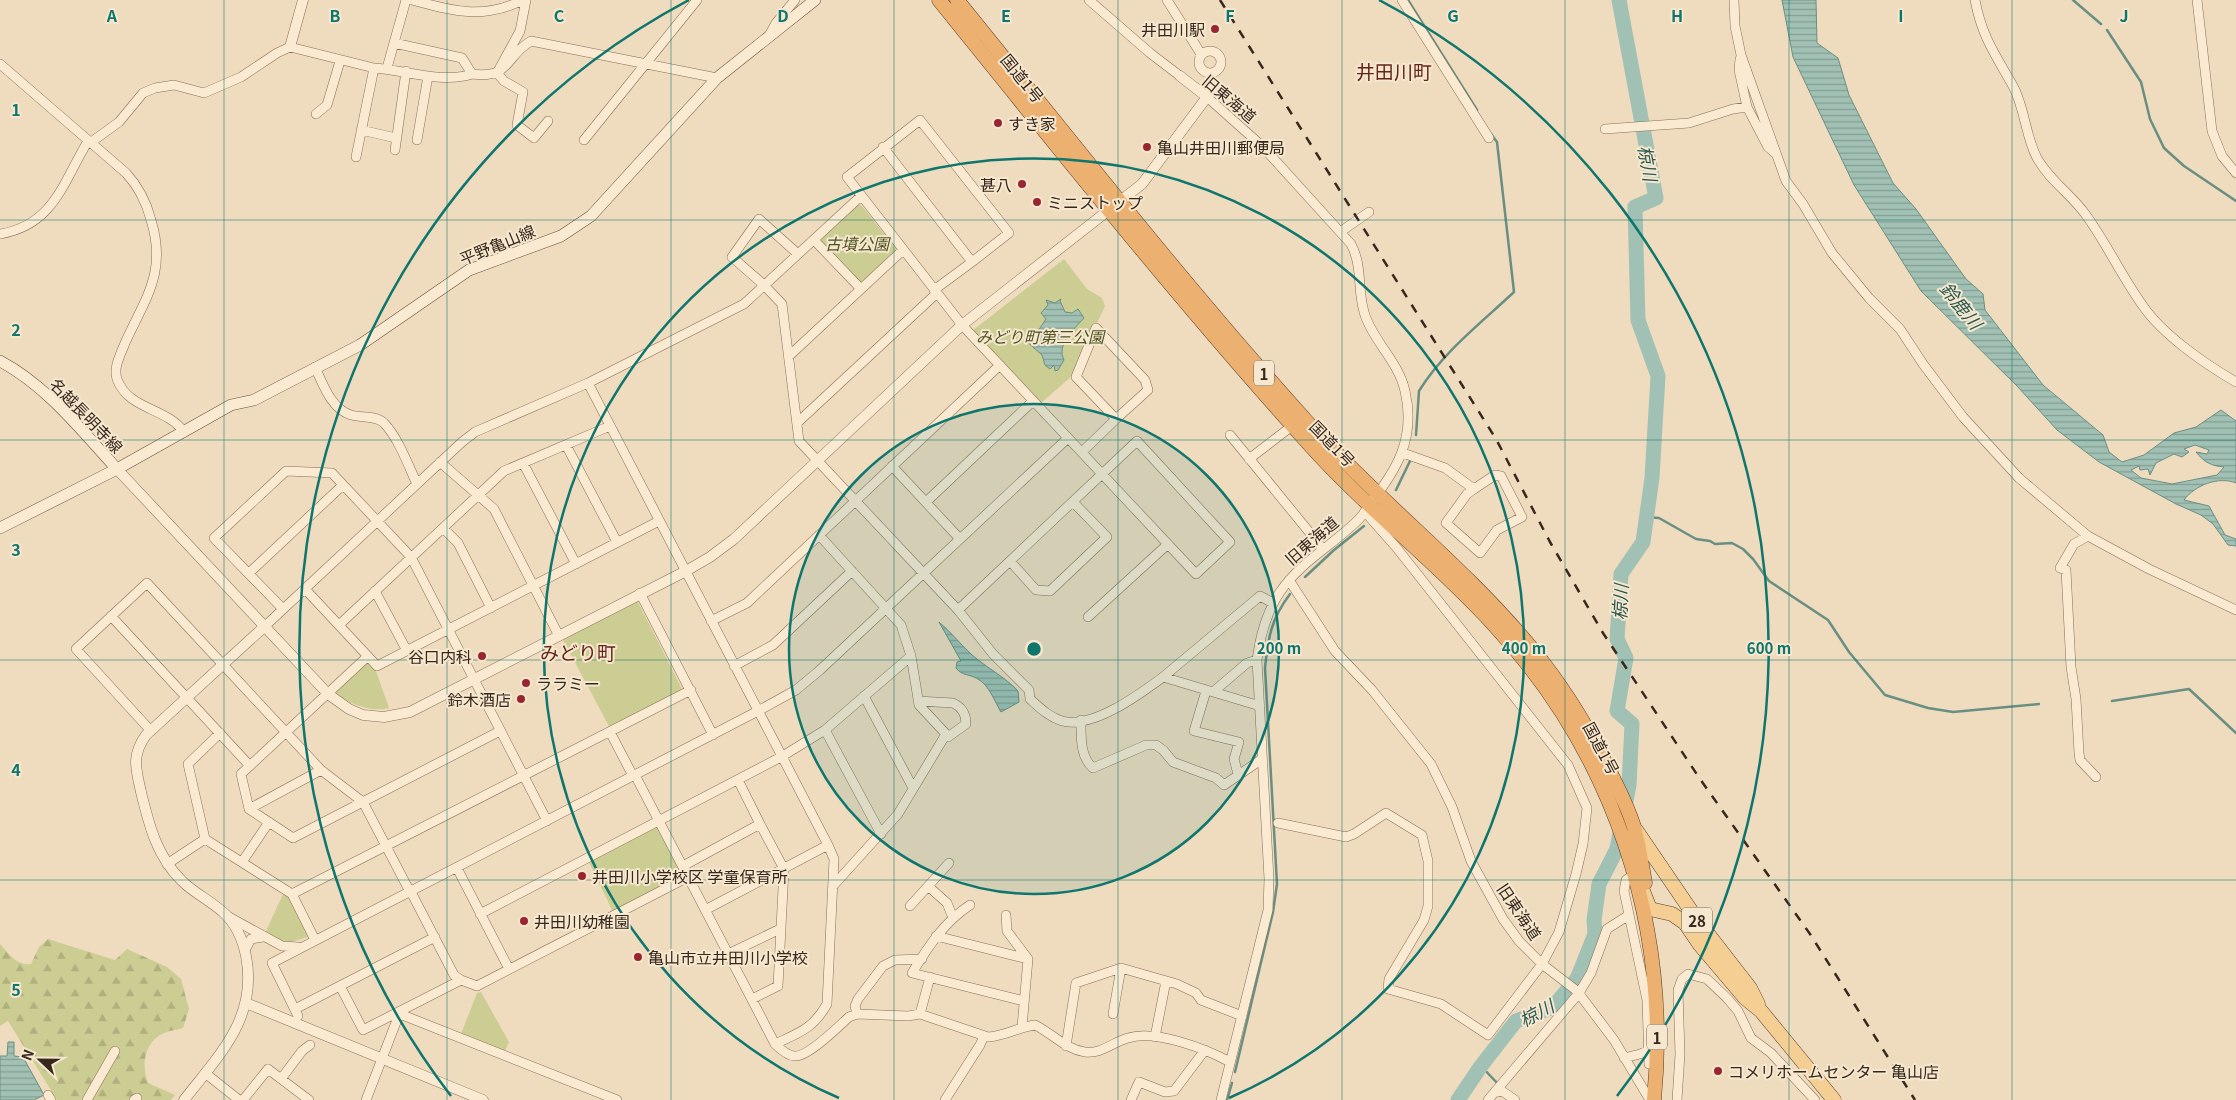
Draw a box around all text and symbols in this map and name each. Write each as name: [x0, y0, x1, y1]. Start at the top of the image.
text: A: [106, 3, 118, 27]
text: B: [330, 3, 341, 27]
text: C: [554, 3, 565, 27]
text: D: [777, 3, 789, 27]
text: E: [1001, 3, 1011, 27]
text: F: [1225, 3, 1235, 27]
text: G: [1447, 3, 1459, 27]
text: H: [1671, 3, 1683, 27]
text: I: [1898, 3, 1904, 27]
text: J: [2119, 3, 2129, 27]
place label: 井田川駅: [1141, 17, 1205, 41]
marker: 井田川駅: [1209, 23, 1221, 35]
street label: 国道1号: [996, 48, 1050, 108]
district label: 井田川町: [1356, 57, 1432, 84]
street label: 旧東海道: [1198, 68, 1262, 128]
text: 1: [11, 97, 21, 121]
place label: すき家: [1008, 111, 1056, 135]
marker: すき家: [992, 117, 1004, 129]
place label: 亀山井田川郵便局: [1157, 135, 1285, 159]
marker: 亀山井田川郵便局: [1141, 141, 1153, 153]
water label: 椋川: [1633, 143, 1665, 185]
place label: 甚八: [980, 172, 1012, 196]
marker: 甚八: [1016, 178, 1028, 190]
place label: ミニストップ: [1047, 190, 1143, 214]
marker: ミニストップ: [1031, 196, 1043, 208]
street label: 平野亀山線: [455, 218, 539, 270]
park label: 古墳公園: [825, 231, 891, 255]
water label: 鈴鹿川: [1935, 276, 1990, 336]
text: 2: [11, 317, 21, 341]
park label: みどり町第三公園: [976, 324, 1106, 348]
road number: 1: [1254, 360, 1274, 386]
street label: 名越長明寺線: [45, 372, 129, 458]
street label: 国道1号: [1305, 414, 1361, 472]
street label: 旧東海道: [1279, 510, 1343, 570]
text: 3: [11, 537, 21, 561]
water label: 椋川: [1605, 581, 1633, 621]
text: 200 m: [1257, 637, 1301, 658]
text: 400 m: [1502, 637, 1546, 658]
text: 600 m: [1747, 637, 1791, 658]
district label: みどり町: [540, 638, 616, 665]
centre of rings: [1025, 640, 1043, 658]
place label: 谷口内科: [408, 644, 472, 668]
marker: 谷口内科: [476, 650, 488, 662]
place label: ララミー: [536, 671, 600, 695]
marker: ララミー: [520, 677, 532, 689]
place label: 鈴木酒店: [447, 687, 511, 711]
marker: 鈴木酒店: [515, 693, 527, 705]
street label: 国道1号: [1578, 717, 1626, 779]
text: 4: [11, 757, 21, 781]
place label: 井田川小学校区 学童保育所: [592, 864, 788, 888]
marker: 井田川小学校区 学童保育所: [576, 870, 588, 882]
street label: 旧東海道: [1492, 878, 1548, 944]
road number: 28: [1682, 908, 1712, 932]
place label: 井田川幼稚園: [534, 909, 630, 933]
marker: 井田川幼稚園: [518, 915, 530, 927]
place label: 亀山市立井田川小学校: [648, 945, 808, 969]
marker: 亀山市立井田川小学校: [632, 951, 644, 963]
text: 5: [11, 977, 21, 1001]
water label: 椋川: [1514, 991, 1560, 1032]
road number: 1: [1647, 1024, 1667, 1050]
north arrow: [15, 1035, 65, 1085]
text: N: [16, 1046, 38, 1063]
place label: コメリホームセンター 亀山店: [1728, 1059, 1939, 1083]
marker: コメリホームセンター 亀山店: [1712, 1065, 1724, 1077]

